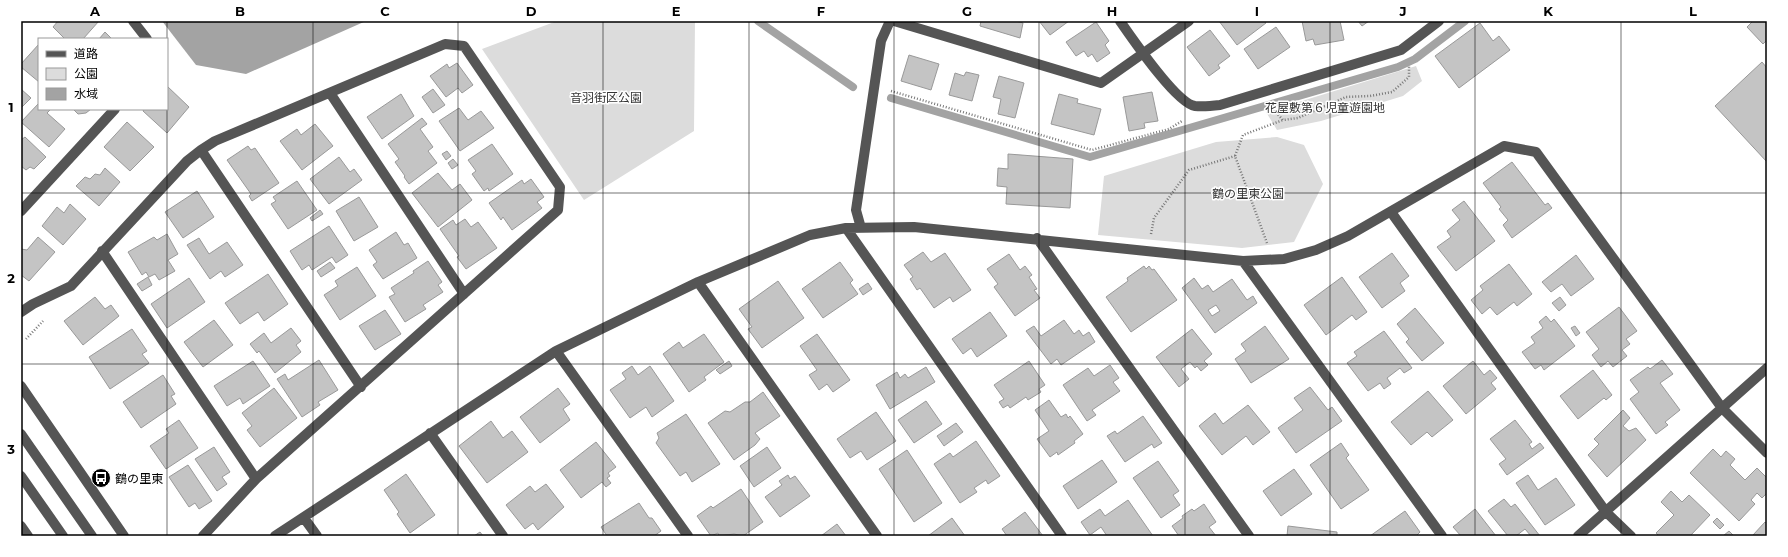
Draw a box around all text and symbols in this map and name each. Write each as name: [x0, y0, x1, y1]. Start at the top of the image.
text: A: [89, 3, 101, 19]
text: B: [235, 3, 245, 19]
text: C: [380, 3, 390, 19]
text: D: [526, 3, 537, 19]
text: E: [672, 3, 681, 19]
text: F: [817, 3, 825, 19]
text: G: [962, 3, 972, 19]
text: H: [1107, 3, 1117, 19]
text: I: [1255, 3, 1259, 19]
text: J: [1398, 3, 1407, 19]
text: K: [1543, 3, 1553, 19]
text: L: [1689, 3, 1697, 19]
legend: [38, 38, 168, 110]
text: 道路: [74, 46, 98, 61]
text: 公園: [74, 66, 98, 81]
text: 水域: [74, 86, 98, 101]
park label: 音羽街区公園: [570, 90, 642, 105]
text: 1: [8, 99, 14, 115]
park label: 花屋敷第６児童遊園地: [1265, 100, 1385, 115]
park label: 鶴の里東公園: [1212, 186, 1284, 201]
text: 2: [7, 270, 15, 286]
text: 3: [6, 441, 15, 457]
bus stop icon: 鶴の里東: [90, 467, 112, 489]
place label: 鶴の里東: [115, 471, 163, 486]

